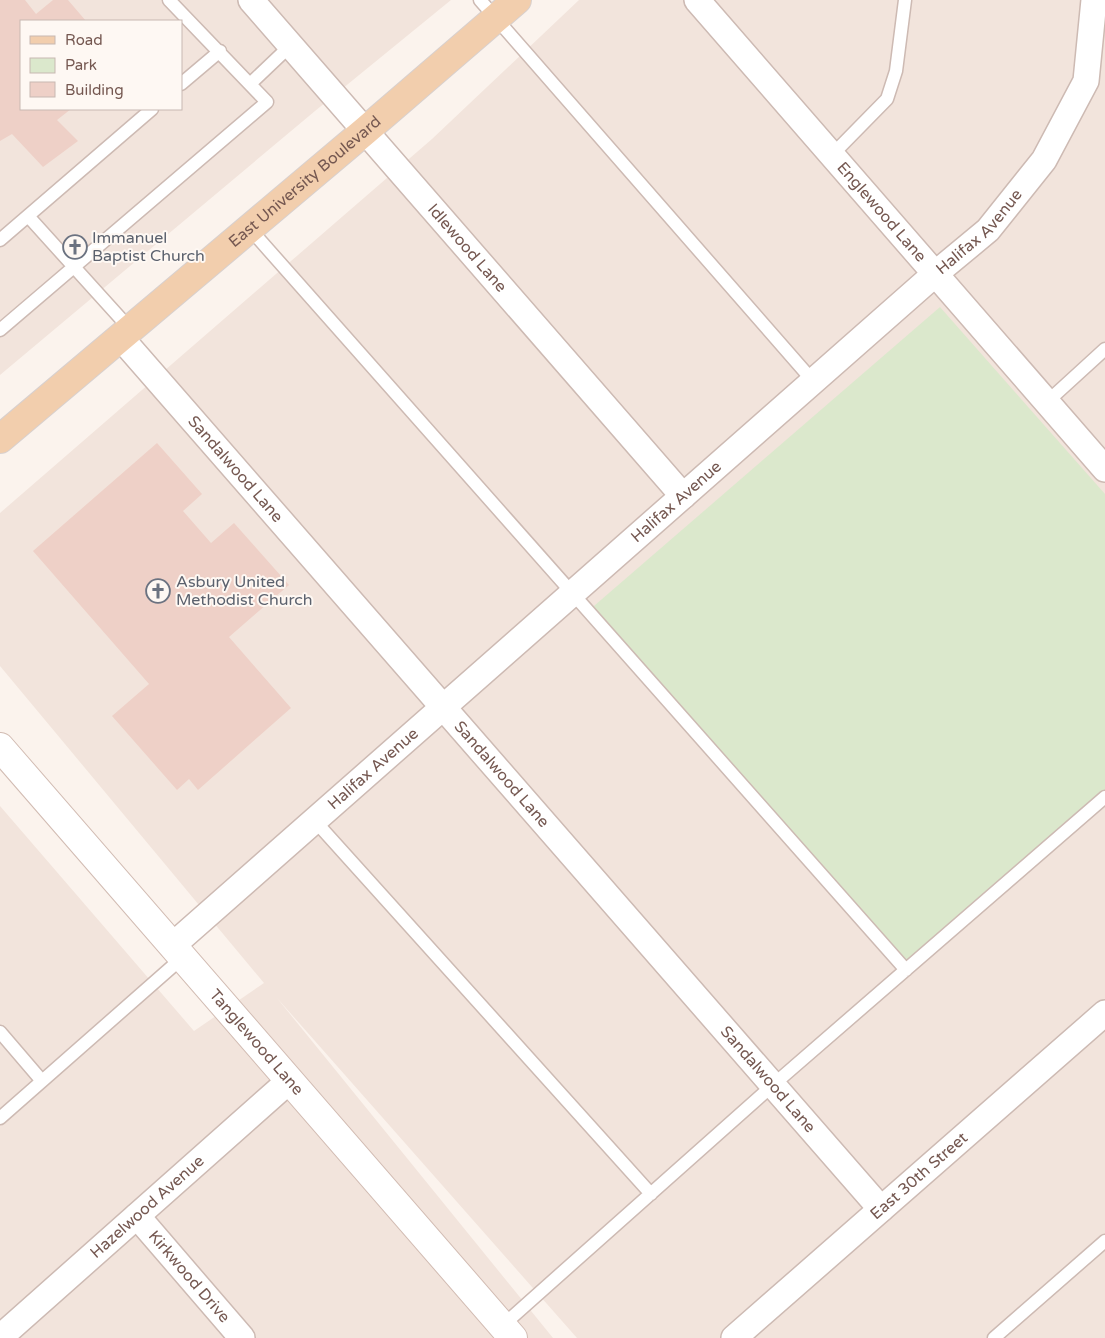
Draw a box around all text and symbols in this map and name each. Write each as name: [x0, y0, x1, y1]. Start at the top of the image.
legend: [20, 20, 182, 110]
text: Road: [65, 31, 103, 49]
text: Park: [65, 56, 97, 74]
text: Building: [65, 81, 124, 99]
street label: East University Boulevard: [225, 112, 385, 252]
street label: Englewood Lane: [832, 158, 930, 266]
street label: Halifax Avenue: [932, 185, 1027, 279]
street label: Idlewood Lane: [423, 200, 511, 296]
place label: Immanuel Baptist Church: [92, 228, 205, 266]
church icon: Immanuel Baptist Church: [62, 234, 88, 260]
street label: Sandalwood Lane: [183, 412, 287, 527]
street label: Halifax Avenue: [627, 457, 726, 547]
place label: Asbury United Methodist Church: [176, 572, 313, 610]
church icon: Asbury United Methodist Church: [145, 578, 171, 604]
street label: Sandalwood Lane: [450, 717, 554, 832]
street label: Halifax Avenue: [324, 724, 423, 814]
street label: Tanglewood Lane: [205, 985, 308, 1099]
street label: Sandalwood Lane: [716, 1022, 820, 1137]
street label: East 30th Street: [866, 1128, 972, 1224]
street label: Hazelwood Avenue: [86, 1151, 208, 1263]
street label: Kirkwood Drive: [144, 1226, 234, 1327]

